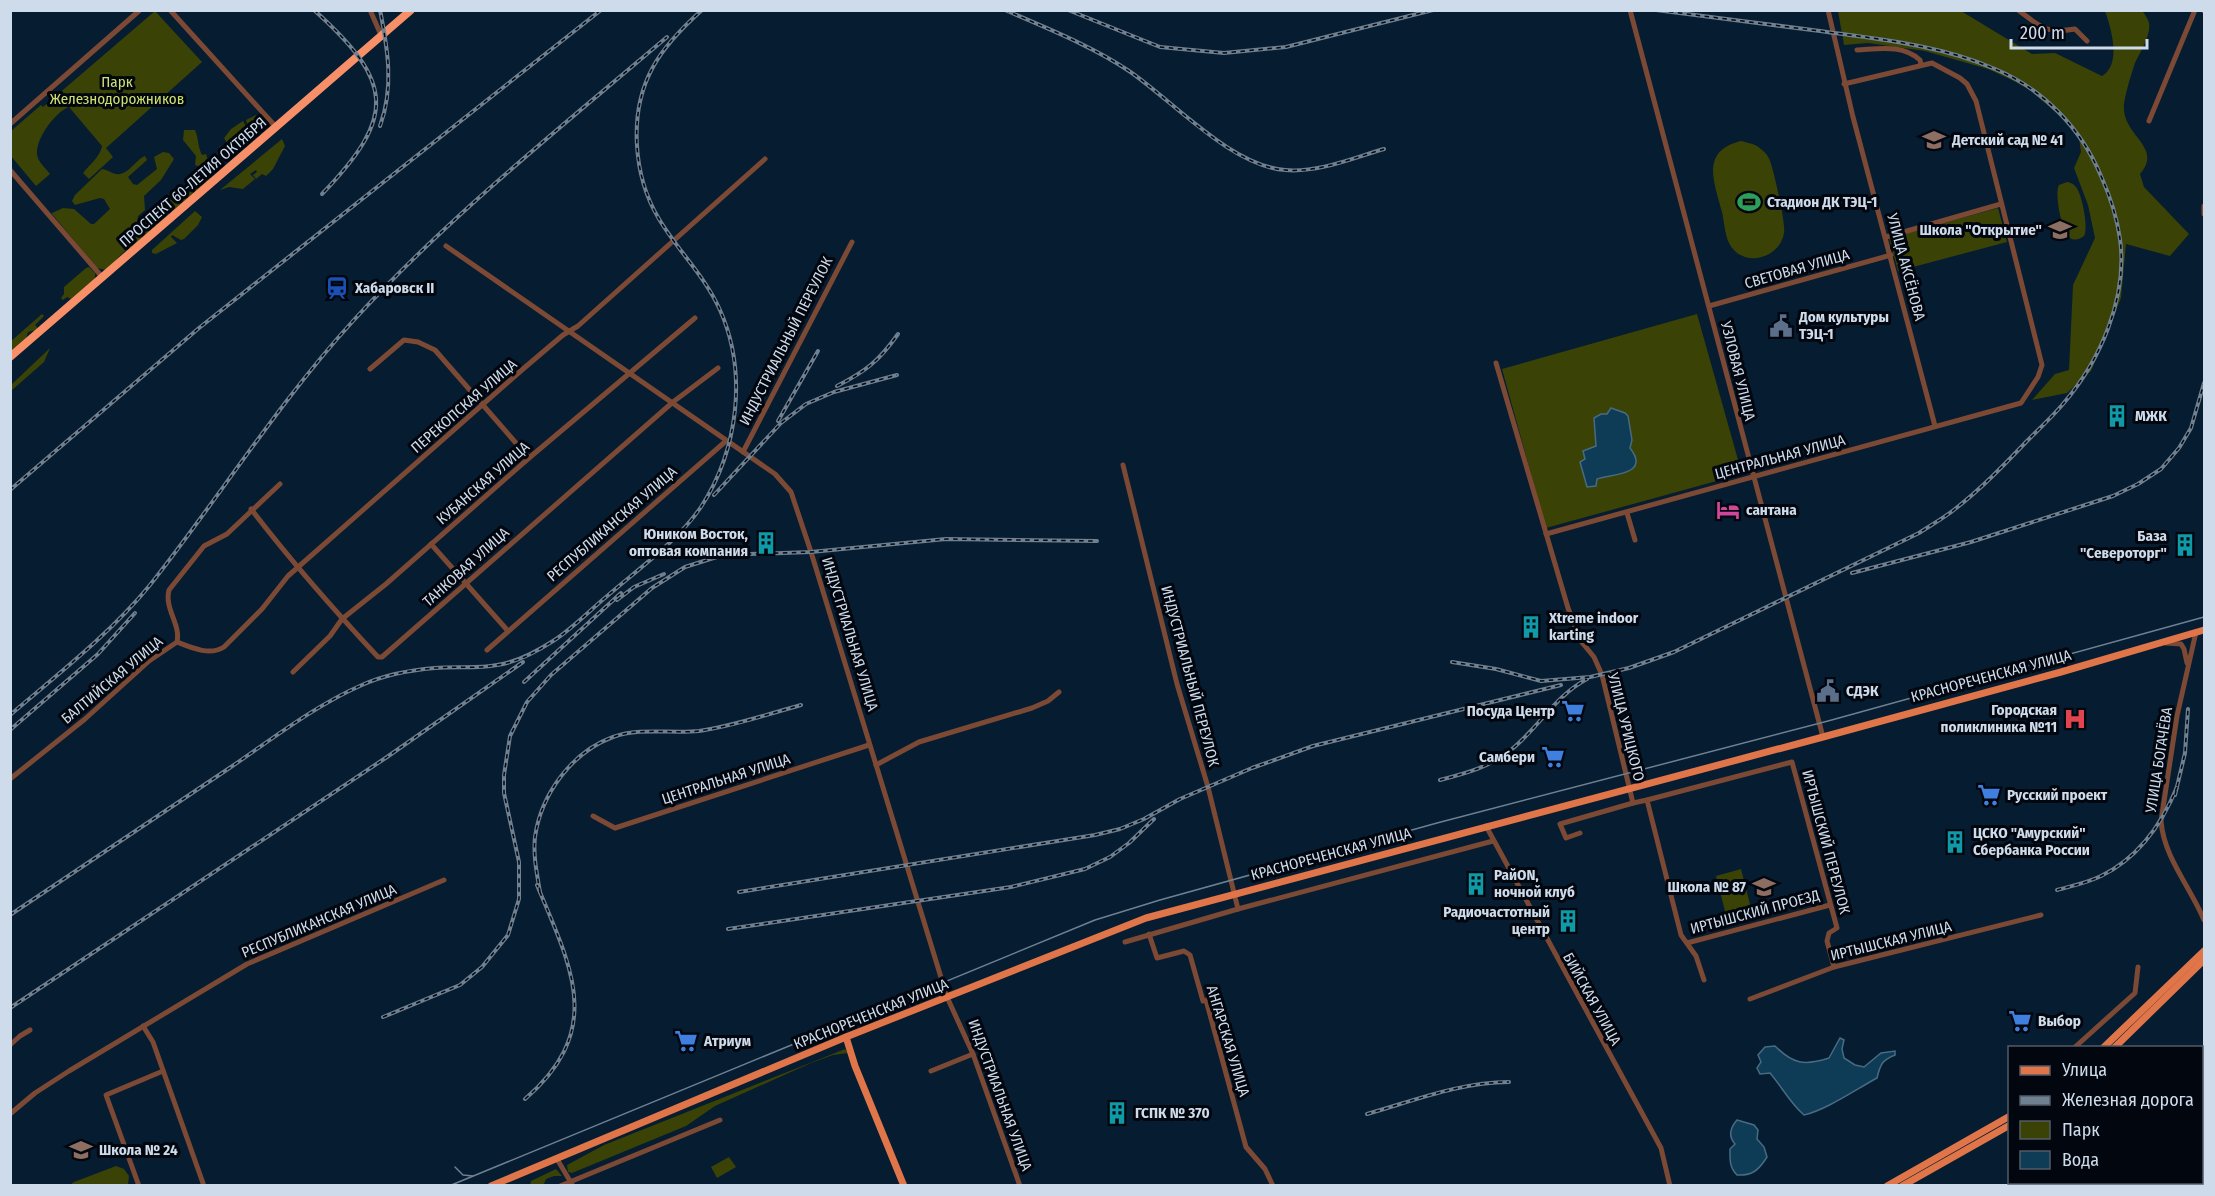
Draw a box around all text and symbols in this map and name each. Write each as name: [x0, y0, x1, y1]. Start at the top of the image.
scale bar: [2011, 12, 2148, 50]
text: 200 m: [2020, 22, 2065, 44]
park label: Парк Железнодорожников: [50, 73, 184, 108]
street label: ПРОСПЕКТ 60-ЛЕТИЯ ОКТЯБРЯ: [116, 113, 270, 251]
school or university icon: Детский сад № 41: [1921, 127, 1947, 153]
place label: Детский сад № 41: [1951, 131, 2063, 149]
sports icon: Стадион ДК ТЭЦ-1: [1736, 189, 1762, 215]
place label: Стадион ДК ТЭЦ-1: [1767, 193, 1877, 211]
street label: УЛИЦА АКСЁНОВА: [1883, 210, 1929, 323]
school or university icon: Школа "Открытие": [2047, 217, 2073, 243]
place label: Школа "Открытие": [1920, 221, 2042, 239]
street label: СВЕТОВАЯ УЛИЦА: [1742, 245, 1852, 293]
street label: ИНДУСТРИАЛЬНЫЙ ПЕРЕУЛОК: [736, 254, 836, 428]
station icon: Хабаровск II: [324, 275, 350, 301]
place label: Хабаровск II: [354, 279, 434, 297]
place label: Дом культуры ТЭЦ-1: [1798, 308, 1889, 343]
public building icon: Дом культуры ТЭЦ-1: [1768, 313, 1794, 339]
street label: УЗЛОВАЯ УЛИЦА: [1717, 318, 1759, 423]
street label: ПЕРЕКОПСКАЯ УЛИЦА: [407, 355, 521, 457]
building icon: МЖК: [2104, 403, 2130, 429]
place label: МЖК: [2135, 407, 2167, 425]
street label: ЦЕНТРАЛЬНАЯ УЛИЦА: [1713, 431, 1847, 483]
street label: КУБАНСКАЯ УЛИЦА: [433, 438, 533, 528]
street label: РЕСПУБЛИКАНСКАЯ УЛИЦА: [543, 463, 681, 585]
hotel icon: сантана: [1715, 497, 1741, 523]
place label: сантана: [1746, 501, 1797, 519]
street label: ТАНКОВАЯ УЛИЦА: [419, 523, 513, 610]
place label: Юником Восток, оптовая компания: [629, 525, 748, 560]
place label: База "Североторг": [2080, 527, 2168, 562]
building icon: Юником Восток, оптовая компания: [753, 530, 779, 556]
building icon: База "Североторг": [2172, 532, 2198, 558]
street label: ИНДУСТРИАЛЬНАЯ УЛИЦА: [818, 555, 882, 713]
street label: ИНДУСТРИАЛЬНЫЙ ПЕРЕУЛОК: [1157, 584, 1223, 768]
place label: Xtreme indoor karting: [1548, 609, 1639, 644]
building icon: Xtreme indoor karting: [1518, 614, 1544, 640]
street label: БАЛТИЙСКАЯ УЛИЦА: [58, 632, 166, 728]
street label: КРАСНОРЕЧЕНСКАЯ УЛИЦА: [1909, 646, 2073, 706]
street label: УЛИЦА УРИЦКОГО: [1604, 670, 1648, 783]
public building icon: СДЭК: [1815, 678, 1841, 704]
place label: СДЭК: [1846, 682, 1879, 700]
supermarket icon: Посуда Центр: [1560, 698, 1586, 724]
place label: Городская поликлиника №11: [1941, 701, 2057, 736]
place label: Посуда Центр: [1467, 702, 1555, 720]
hospital icon: Городская поликлиника №11: [2062, 706, 2088, 732]
street label: УЛИЦА БОГАЧЁВА: [2142, 706, 2176, 815]
supermarket icon: Самбери: [1540, 744, 1566, 770]
place label: Самбери: [1479, 748, 1535, 766]
street label: ЦЕНТРАЛЬНАЯ УЛИЦА: [659, 750, 793, 808]
street label: ИРТЫШСКИЙ ПЕРЕУЛОК: [1798, 768, 1854, 916]
supermarket icon: Русский проект: [1976, 782, 2002, 808]
place label: Русский проект: [2007, 786, 2108, 804]
street label: КРАСНОРЕЧЕНСКАЯ УЛИЦА: [1249, 824, 1413, 884]
place label: ЦСКО "Амурский" Сбербанка России: [1973, 824, 2090, 859]
building icon: ЦСКО "Амурский" Сбербанка России: [1942, 829, 1968, 855]
place label: РайON, ночной клуб: [1494, 866, 1575, 901]
building icon: РайON, ночной клуб: [1463, 871, 1489, 897]
school or university icon: Школа № 87: [1751, 874, 1777, 900]
place label: Школа № 87: [1668, 878, 1747, 896]
street label: РЕСПУБЛИКАНСКАЯ УЛИЦА: [239, 880, 399, 962]
street label: ИРТЫШСКИЙ ПРОЕЗД: [1688, 886, 1822, 938]
place label: Радиочастотный центр: [1443, 903, 1550, 938]
building icon: Радиочастотный центр: [1555, 908, 1581, 934]
street label: ИРТЫШСКАЯ УЛИЦА: [1829, 917, 1954, 965]
street label: БИЙСКАЯ УЛИЦА: [1559, 950, 1625, 1049]
street label: КРАСНОРЕЧЕНСКАЯ УЛИЦА: [791, 975, 951, 1053]
street label: АНГАРСКАЯ УЛИЦА: [1203, 983, 1253, 1099]
supermarket icon: Выбор: [2007, 1008, 2033, 1034]
place label: Выбор: [2038, 1012, 2081, 1030]
street label: ИНДУСТРИАЛЬНАЯ УЛИЦА: [964, 1017, 1036, 1173]
supermarket icon: Атриум: [673, 1028, 699, 1054]
place label: Атриум: [703, 1032, 751, 1050]
legend: [2008, 1046, 2203, 1184]
text: Улица: [2061, 1059, 2107, 1081]
text: Железная дорога: [2062, 1089, 2194, 1111]
building icon: ГСПК № 370: [1104, 1100, 1130, 1126]
place label: ГСПК № 370: [1135, 1104, 1210, 1122]
text: Парк: [2062, 1119, 2100, 1141]
school or university icon: Школа № 24: [68, 1137, 94, 1163]
place label: Школа № 24: [99, 1141, 178, 1159]
text: Вода: [2062, 1149, 2099, 1171]

